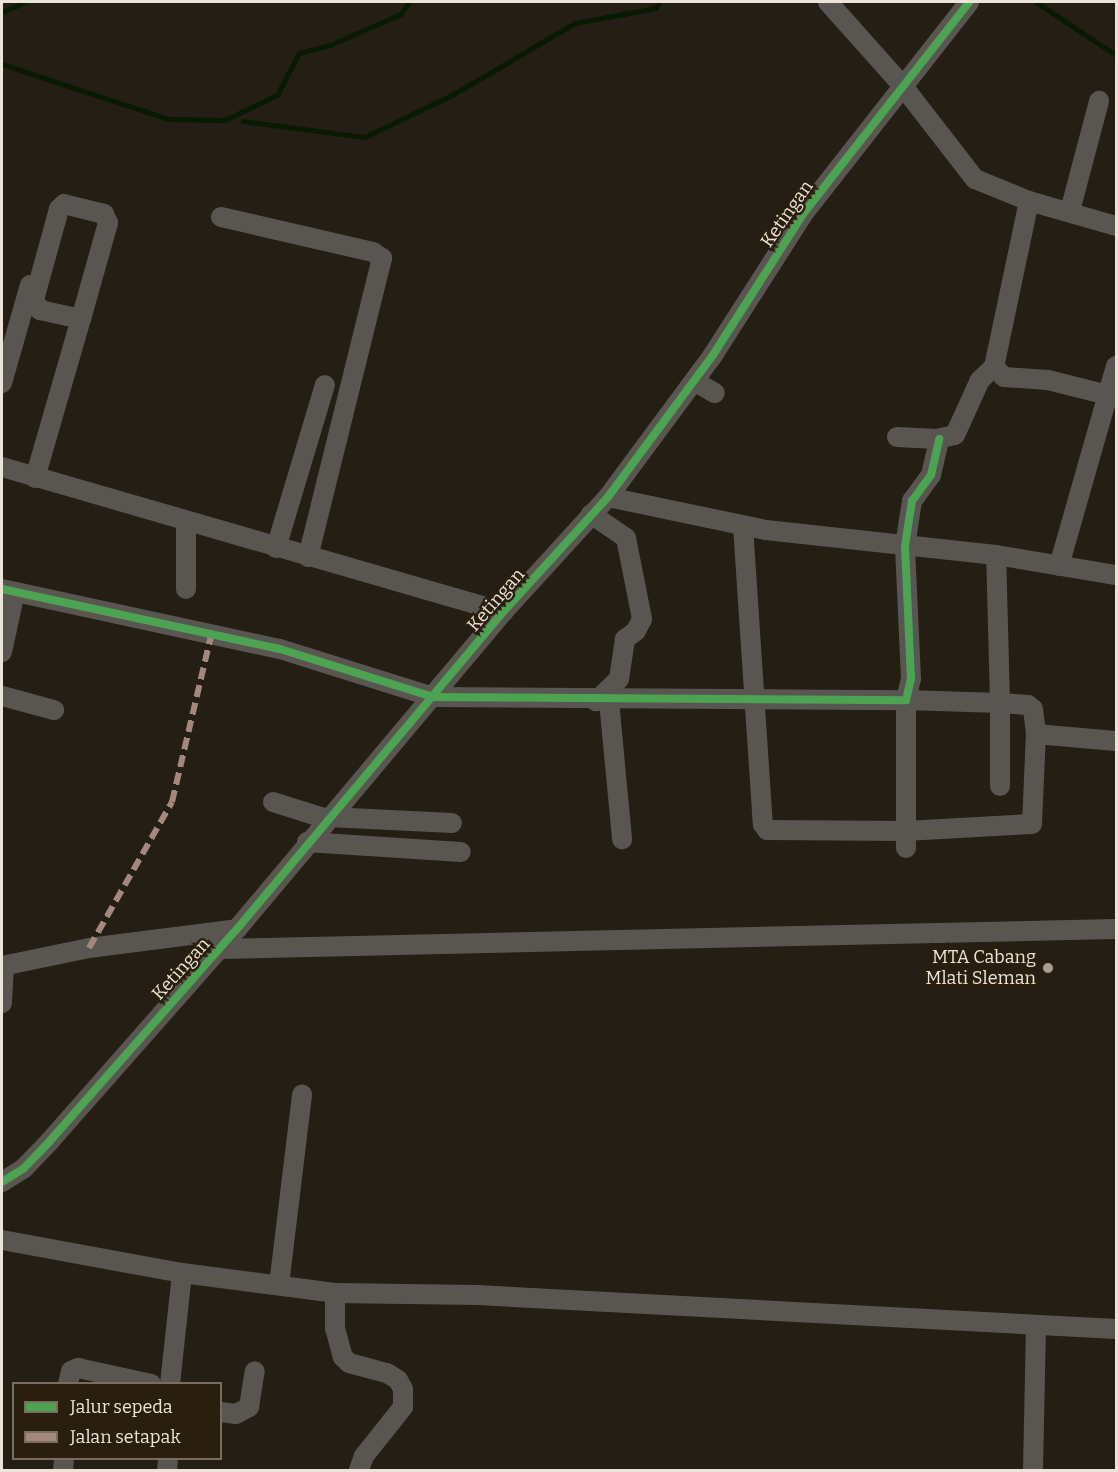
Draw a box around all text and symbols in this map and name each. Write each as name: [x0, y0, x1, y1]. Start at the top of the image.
street label: Ketingan: [756, 177, 818, 251]
street label: Ketingan: [463, 564, 529, 636]
street label: Ketingan: [147, 933, 215, 1005]
place label: MTA Cabang Mlati Sleman: [925, 947, 1036, 990]
marker: MTA Cabang Mlati Sleman: [1041, 961, 1055, 975]
legend: [12, 1382, 222, 1460]
text: Jalur sepeda: [70, 1396, 173, 1418]
text: Jalan setapak: [70, 1426, 181, 1448]

